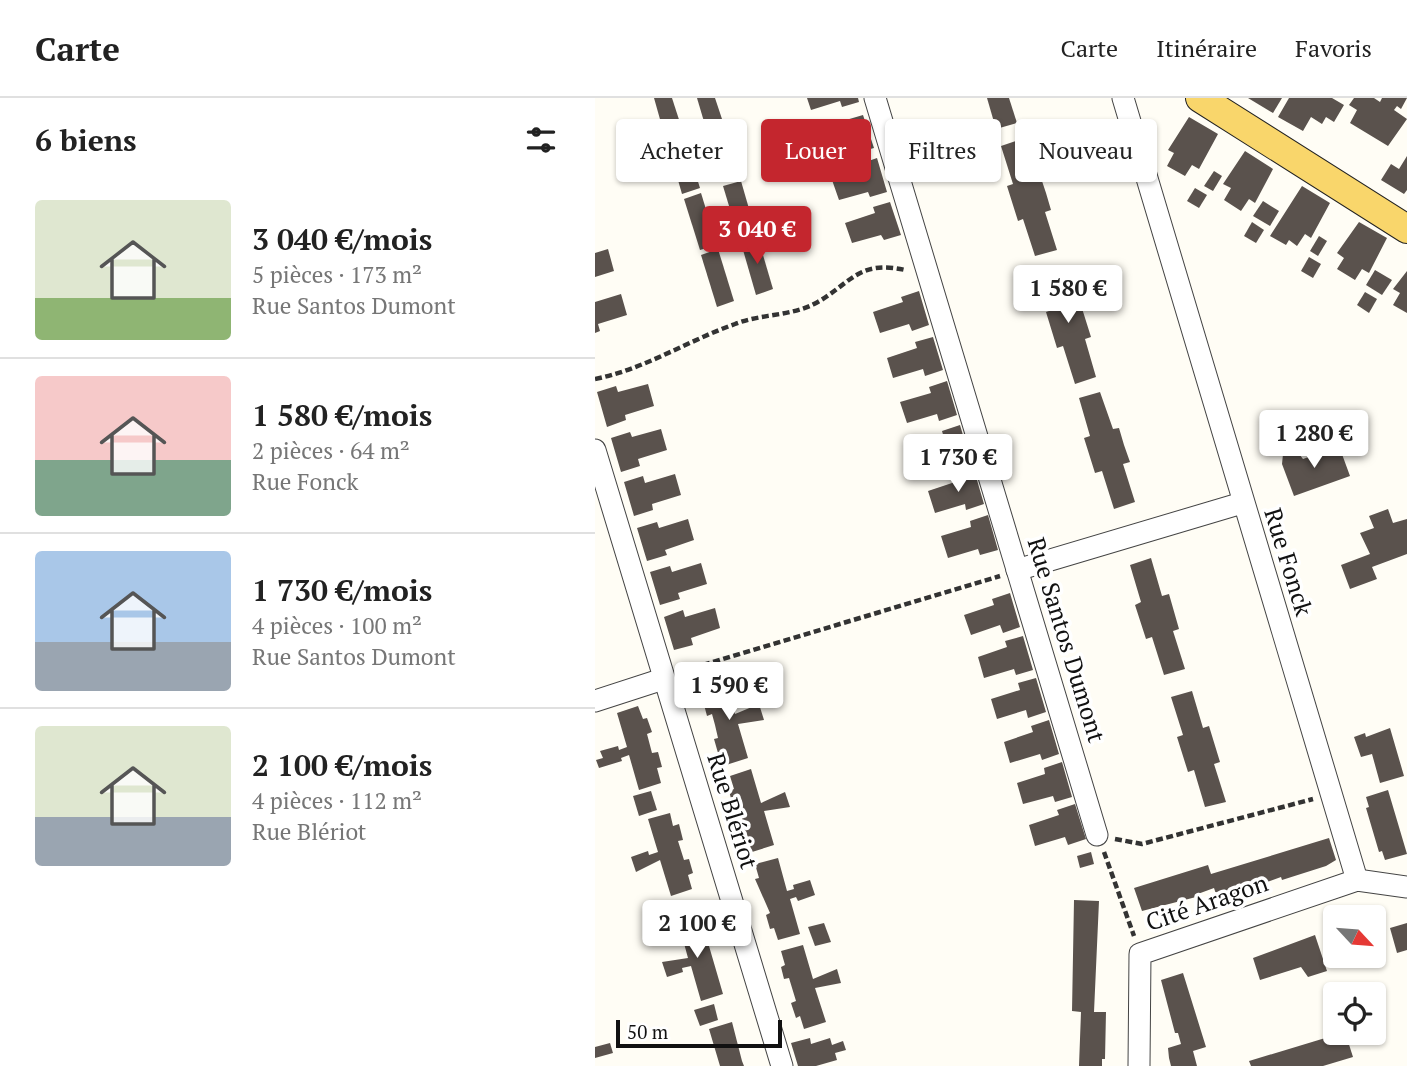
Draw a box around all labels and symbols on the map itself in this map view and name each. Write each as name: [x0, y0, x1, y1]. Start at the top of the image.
pin: 3 040 €: [692, 206, 822, 266]
pin: 1 580 €: [1003, 266, 1133, 325]
pin: 1 280 €: [1249, 410, 1379, 470]
pin: 1 730 €: [893, 434, 1023, 494]
street label: Rue Fonck: [1257, 504, 1321, 620]
street label: Rue Santos Dumont: [1021, 533, 1113, 746]
pin: 1 590 €: [664, 662, 794, 722]
street label: Rue Blériot: [700, 749, 766, 873]
street label: Cité Aragon: [1141, 866, 1272, 938]
pin: 2 100 €: [632, 900, 762, 960]
north arrow: [1323, 905, 1386, 968]
scale bar: [616, 1017, 782, 1049]

